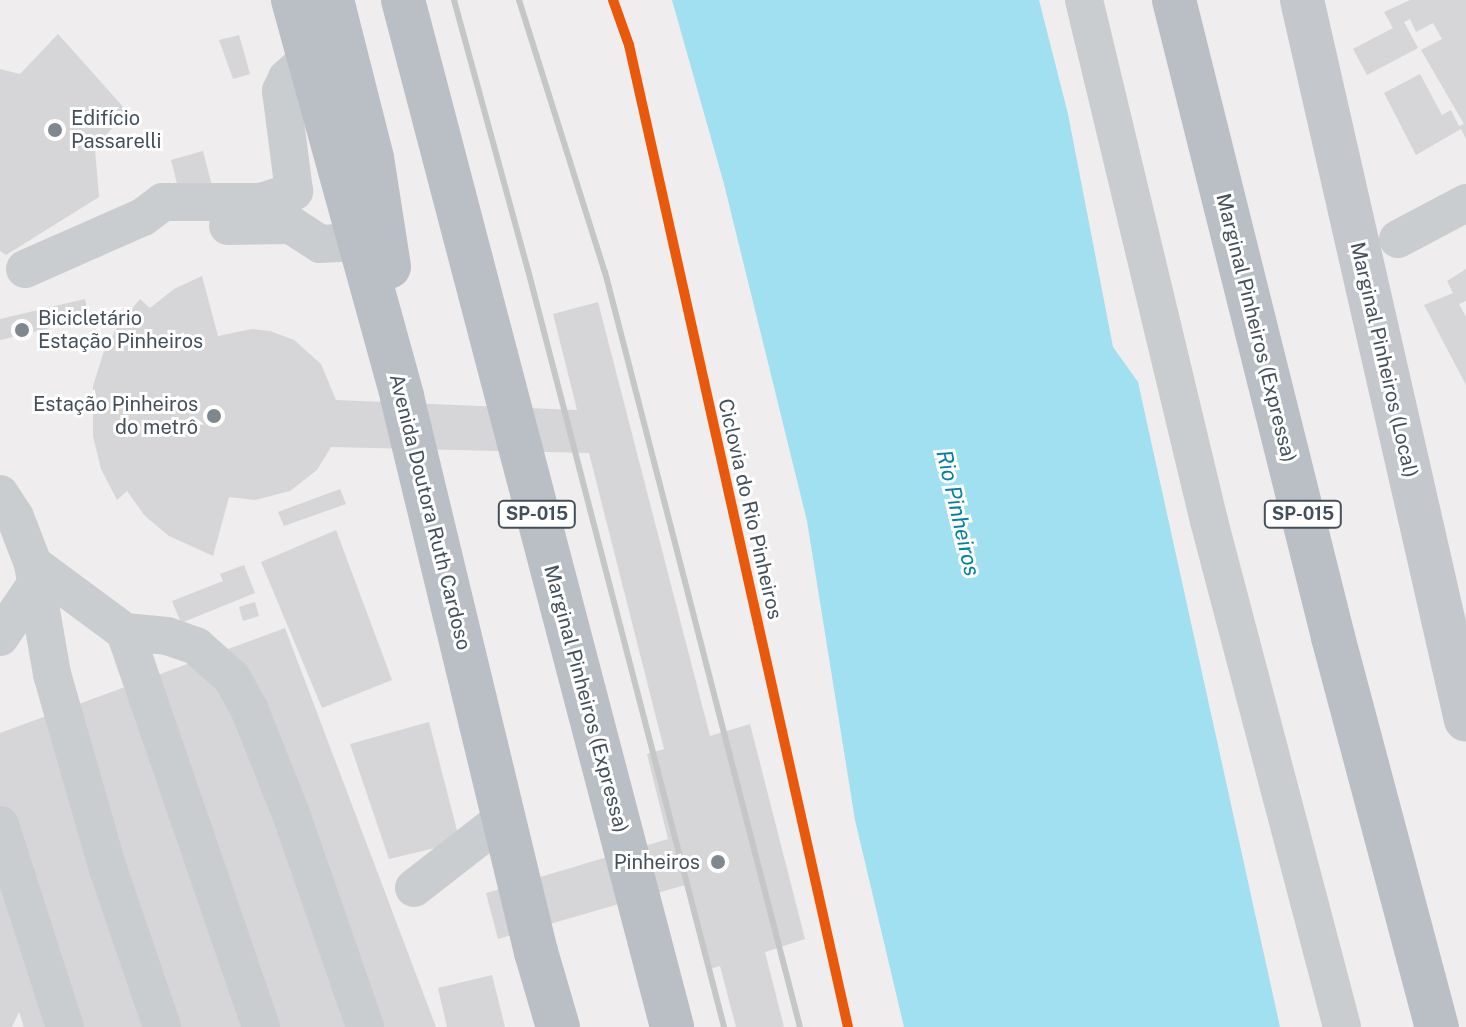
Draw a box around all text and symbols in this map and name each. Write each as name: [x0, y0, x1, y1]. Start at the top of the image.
place label: Edifício Passarelli: [71, 106, 161, 153]
marker: Edifício Passarelli: [46, 121, 64, 139]
street label: Marginal Pinheiros (Expressa): [1211, 191, 1301, 465]
street label: Marginal Pinheiros (Local): [1345, 240, 1423, 480]
place label: Bicicletário Estação Pinheiros: [38, 306, 203, 353]
marker: Bicicletário Estação Pinheiros: [13, 321, 31, 339]
street label: Avenida Doutora Ruth Cardoso: [384, 372, 476, 652]
place label: Estação Pinheiros do metrô: [33, 392, 198, 439]
street label: Ciclovia do Rio Pinheiros: [713, 396, 787, 622]
marker: Estação Pinheiros do metrô: [205, 407, 223, 425]
water label: Rio Pinheiros: [931, 447, 985, 579]
road number: SP-015: [497, 500, 577, 528]
road number: SP-015: [1263, 500, 1343, 528]
street label: Marginal Pinheiros (Expressa): [539, 562, 633, 836]
place label: Pinheiros: [614, 850, 700, 874]
marker: Pinheiros: [707, 851, 729, 873]

